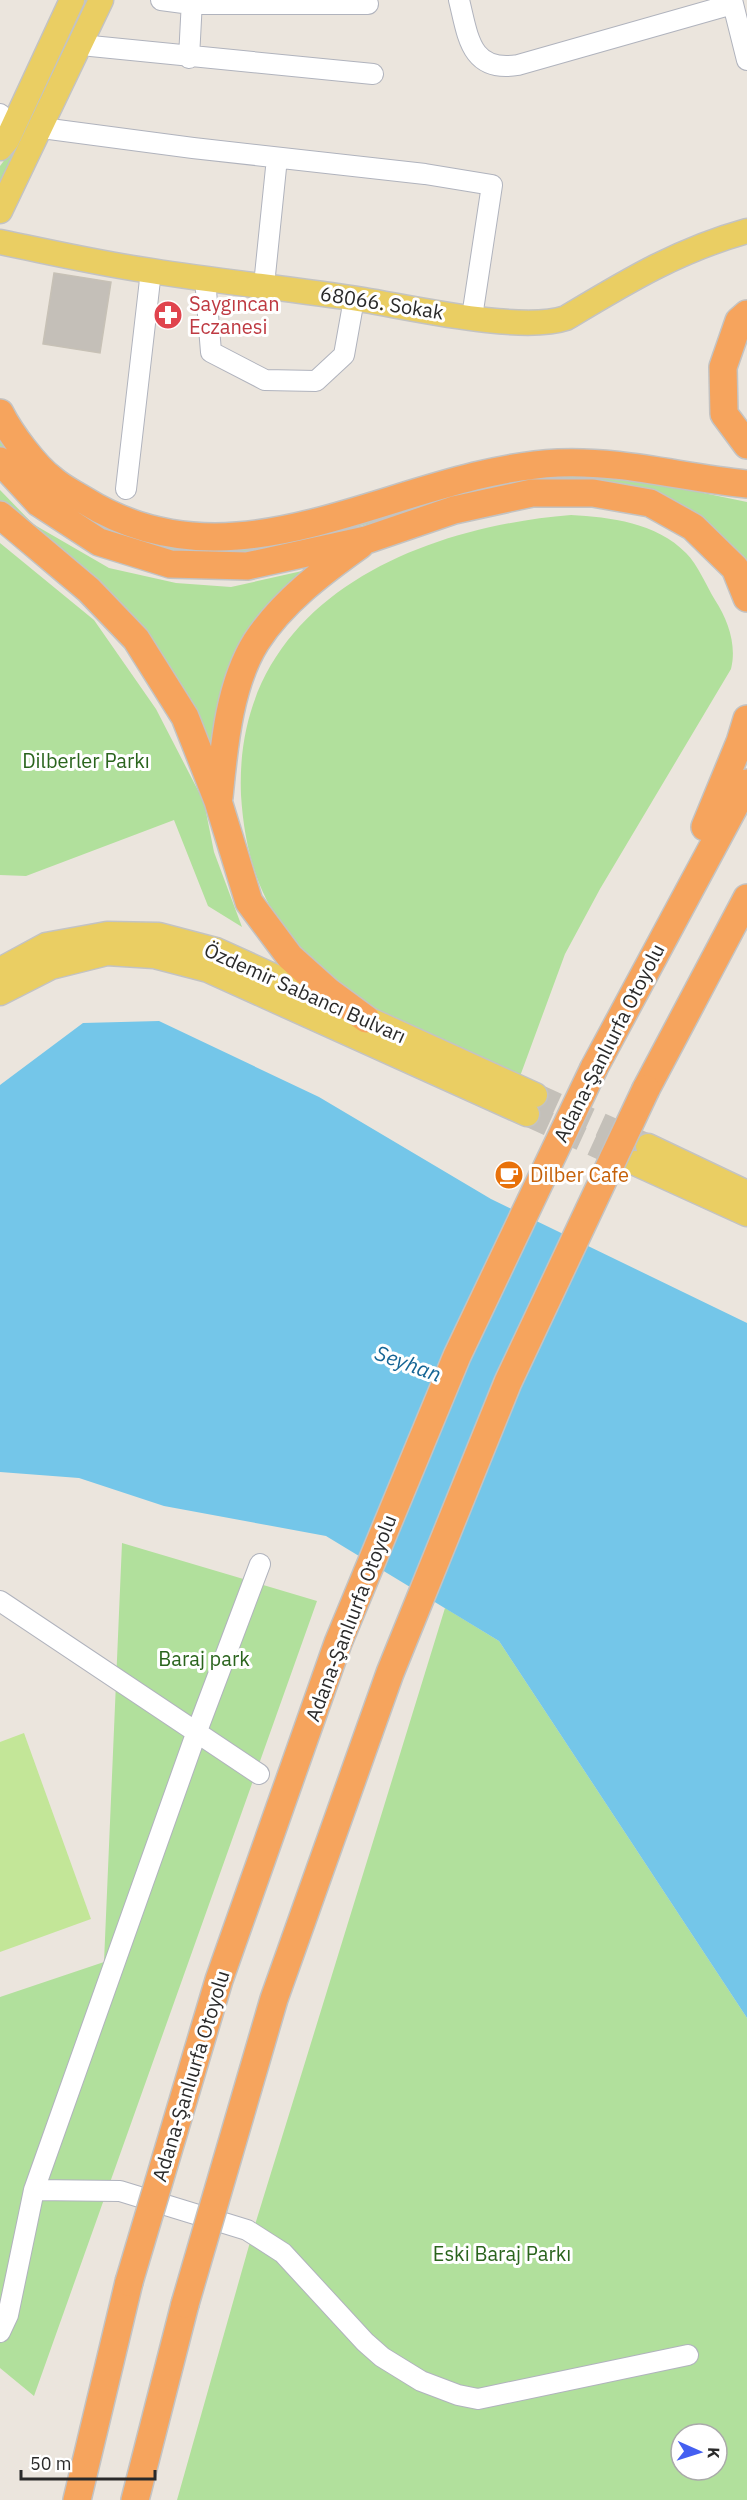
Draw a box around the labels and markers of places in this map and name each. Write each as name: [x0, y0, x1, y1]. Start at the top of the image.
place label: Saygıncan Eczanesi: [189, 290, 280, 340]
pharmacy icon: Saygıncan Eczanesi: [152, 299, 184, 331]
cafe icon: Dilber Cafe: [493, 1159, 525, 1191]
place label: Dilber Cafe: [530, 1161, 629, 1188]

